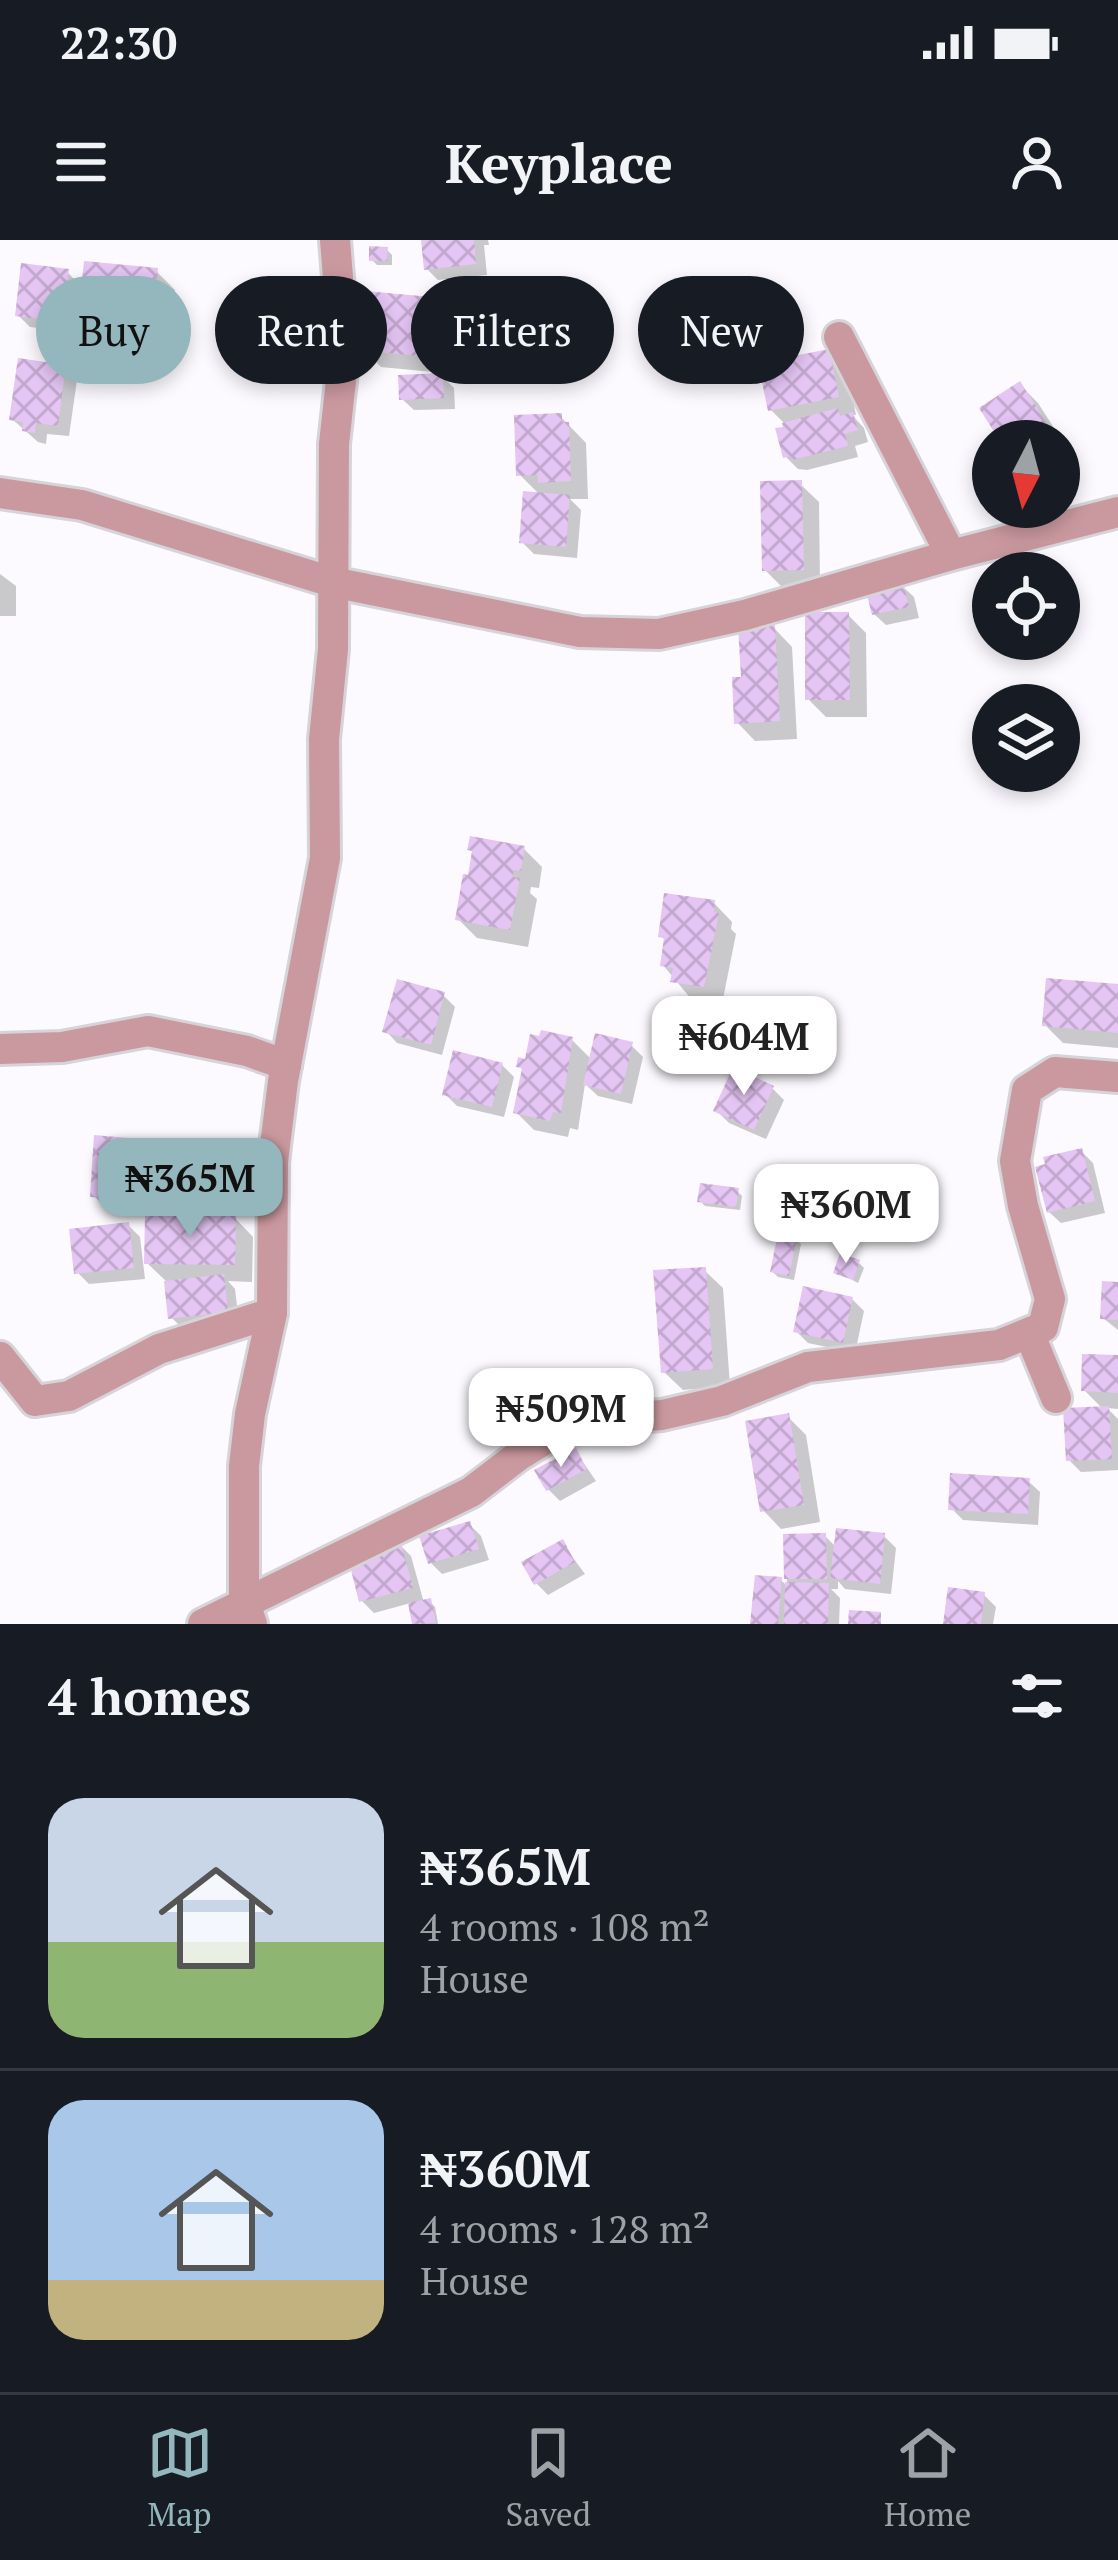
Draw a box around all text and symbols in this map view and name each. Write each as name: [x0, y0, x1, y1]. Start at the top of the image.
text: 22:30: [60, 12, 177, 72]
text: Keyplace: [445, 127, 673, 198]
icon: menu: [48, 129, 114, 195]
icon: person: [1004, 129, 1070, 195]
chip: Buy: [36, 276, 191, 384]
chip: Rent: [215, 276, 387, 384]
chip: Filters: [411, 276, 614, 384]
chip: New: [638, 276, 804, 384]
north arrow: [972, 420, 1080, 528]
map controls: [972, 420, 1080, 792]
button: locate: [972, 552, 1080, 660]
button: layers: [972, 684, 1080, 792]
pin: ₦604M: [660, 996, 828, 1098]
text: ₦604M: [679, 1009, 809, 1061]
pin: ₦365M: [106, 1138, 274, 1240]
text: ₦365M: [125, 1151, 255, 1203]
pin: ₦360M: [762, 1164, 930, 1266]
text: ₦360M: [781, 1177, 911, 1229]
pin: ₦509M: [477, 1368, 645, 1470]
text: ₦509M: [496, 1381, 626, 1433]
text: 4 homes: [48, 1662, 251, 1730]
icon: filters: [1004, 1663, 1070, 1729]
text: ₦365M: [420, 1832, 591, 1900]
icon: home: [144, 1846, 288, 1990]
text: 4 rooms · 108 m²: [420, 1900, 710, 1952]
text: House: [420, 1952, 529, 2004]
text: ₦360M: [420, 2134, 591, 2202]
icon: home: [144, 2148, 288, 2292]
text: 4 rooms · 128 m²: [420, 2202, 710, 2254]
text: House: [420, 2254, 529, 2306]
tab: Map: [147, 2420, 213, 2535]
tab: Saved: [506, 2420, 591, 2535]
tab: Home: [884, 2420, 971, 2535]

